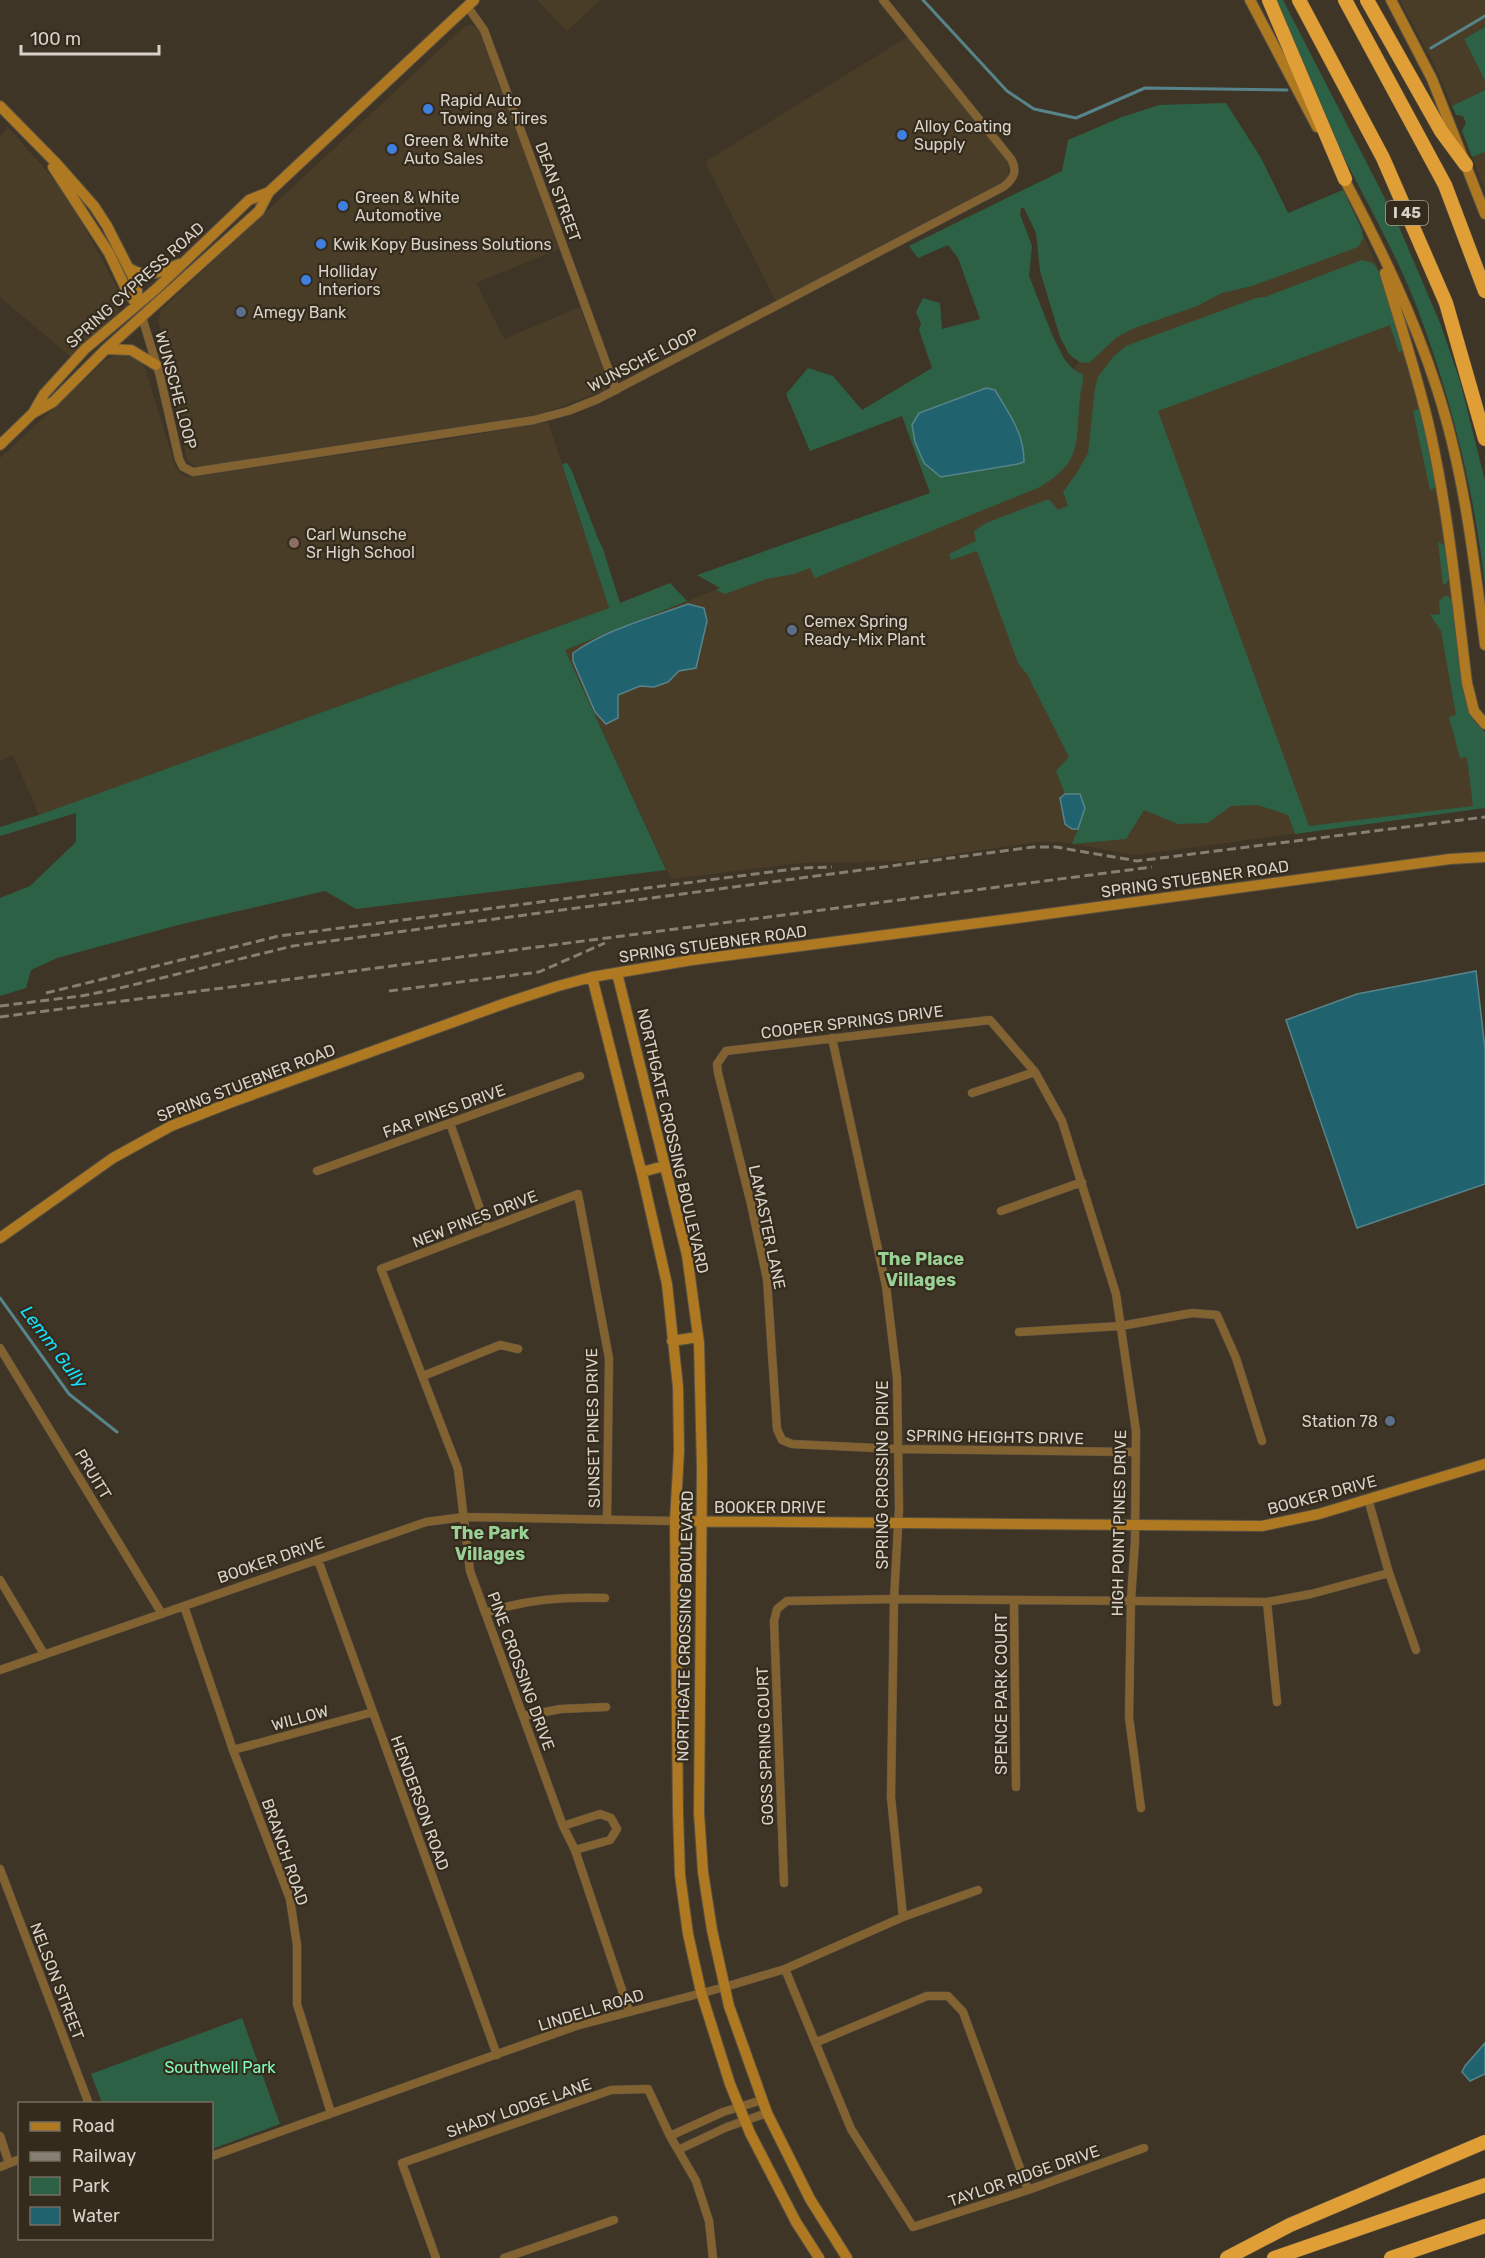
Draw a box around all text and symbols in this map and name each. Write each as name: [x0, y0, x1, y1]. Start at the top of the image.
scale bar: [21, 18, 159, 56]
text: 100 m: [30, 28, 81, 50]
place label: Rapid Auto Towing & Tires: [440, 91, 547, 128]
marker: Rapid Auto Towing & Tires: [421, 102, 435, 116]
place label: Alloy Coating Supply: [914, 117, 1012, 154]
marker: Alloy Coating Supply: [895, 128, 909, 142]
place label: Green & White Auto Sales: [404, 131, 509, 168]
street label: DEAN STREET: [531, 140, 585, 244]
marker: Green & White Auto Sales: [385, 142, 399, 156]
place label: Green & White Automotive: [355, 188, 460, 225]
marker: Green & White Automotive: [336, 199, 350, 213]
road number: I 45: [1386, 201, 1428, 225]
street label: SPRING CYPRESS ROAD: [62, 218, 208, 352]
place label: Kwik Kopy Business Solutions: [333, 235, 552, 254]
marker: Kwik Kopy Business Solutions: [314, 237, 328, 251]
place label: Holliday Interiors: [318, 262, 381, 299]
marker: Holliday Interiors: [299, 273, 313, 287]
place label: Amegy Bank: [253, 303, 347, 322]
marker: Amegy Bank: [234, 305, 248, 319]
street label: WUNSCHE LOOP: [585, 324, 701, 396]
street label: WUNSCHE LOOP: [151, 329, 201, 451]
place label: Carl Wunsche Sr High School: [306, 525, 415, 562]
marker: Carl Wunsche Sr High School: [287, 536, 301, 550]
place label: Cemex Spring Ready-Mix Plant: [804, 612, 926, 649]
marker: Cemex Spring Ready-Mix Plant: [785, 623, 799, 637]
street label: SPRING STUEBNER ROAD: [1100, 856, 1290, 902]
street label: SPRING STUEBNER ROAD: [618, 921, 808, 967]
street label: COOPER SPRINGS DRIVE: [760, 1001, 944, 1043]
street label: NORTHGATE CROSSING BOULEVARD: [633, 1007, 713, 1275]
street label: SPRING STUEBNER ROAD: [154, 1040, 338, 1126]
street label: FAR PINES DRIVE: [380, 1080, 508, 1142]
street label: LAMASTER LANE: [745, 1163, 789, 1291]
street label: NEW PINES DRIVE: [410, 1186, 540, 1252]
district label: The Place Villages: [878, 1248, 965, 1291]
water label: Lemm Gully: [16, 1301, 93, 1394]
street label: SUNSET PINES DRIVE: [582, 1348, 604, 1508]
street label: SPRING CROSSING DRIVE: [873, 1380, 892, 1570]
place label: Station 78: [1302, 1412, 1378, 1431]
marker: Station 78: [1383, 1414, 1397, 1428]
street label: SPRING HEIGHTS DRIVE: [906, 1426, 1084, 1448]
street label: HIGH POINT PINES DRIVE: [1108, 1429, 1130, 1617]
street label: PRUITT: [71, 1446, 115, 1502]
street label: BOOKER DRIVE: [1265, 1471, 1379, 1519]
street label: NORTHGATE CROSSING BOULEVARD: [673, 1490, 697, 1762]
street label: BOOKER DRIVE: [714, 1498, 826, 1517]
district label: The Park Villages: [451, 1522, 530, 1565]
street label: BOOKER DRIVE: [215, 1533, 327, 1587]
street label: PINE CROSSING DRIVE: [483, 1589, 559, 1753]
street label: SPENCE PARK COURT: [992, 1613, 1011, 1775]
street label: GOSS SPRING COURT: [753, 1666, 777, 1826]
street label: WILLOW: [269, 1701, 331, 1735]
street label: HENDERSON ROAD: [387, 1733, 453, 1873]
street label: BRANCH ROAD: [258, 1796, 312, 1908]
street label: NELSON STREET: [26, 1920, 88, 2042]
street label: LINDELL ROAD: [536, 1985, 646, 2035]
park label: Southwell Park: [164, 2058, 276, 2077]
street label: SHADY LODGE LANE: [444, 2074, 594, 2142]
legend: [18, 2102, 213, 2240]
text: Road: [72, 2115, 115, 2137]
street label: TAYLOR RIDGE DRIVE: [946, 2141, 1102, 2211]
text: Railway: [72, 2145, 136, 2167]
text: Park: [72, 2175, 110, 2197]
text: Water: [72, 2205, 120, 2227]

